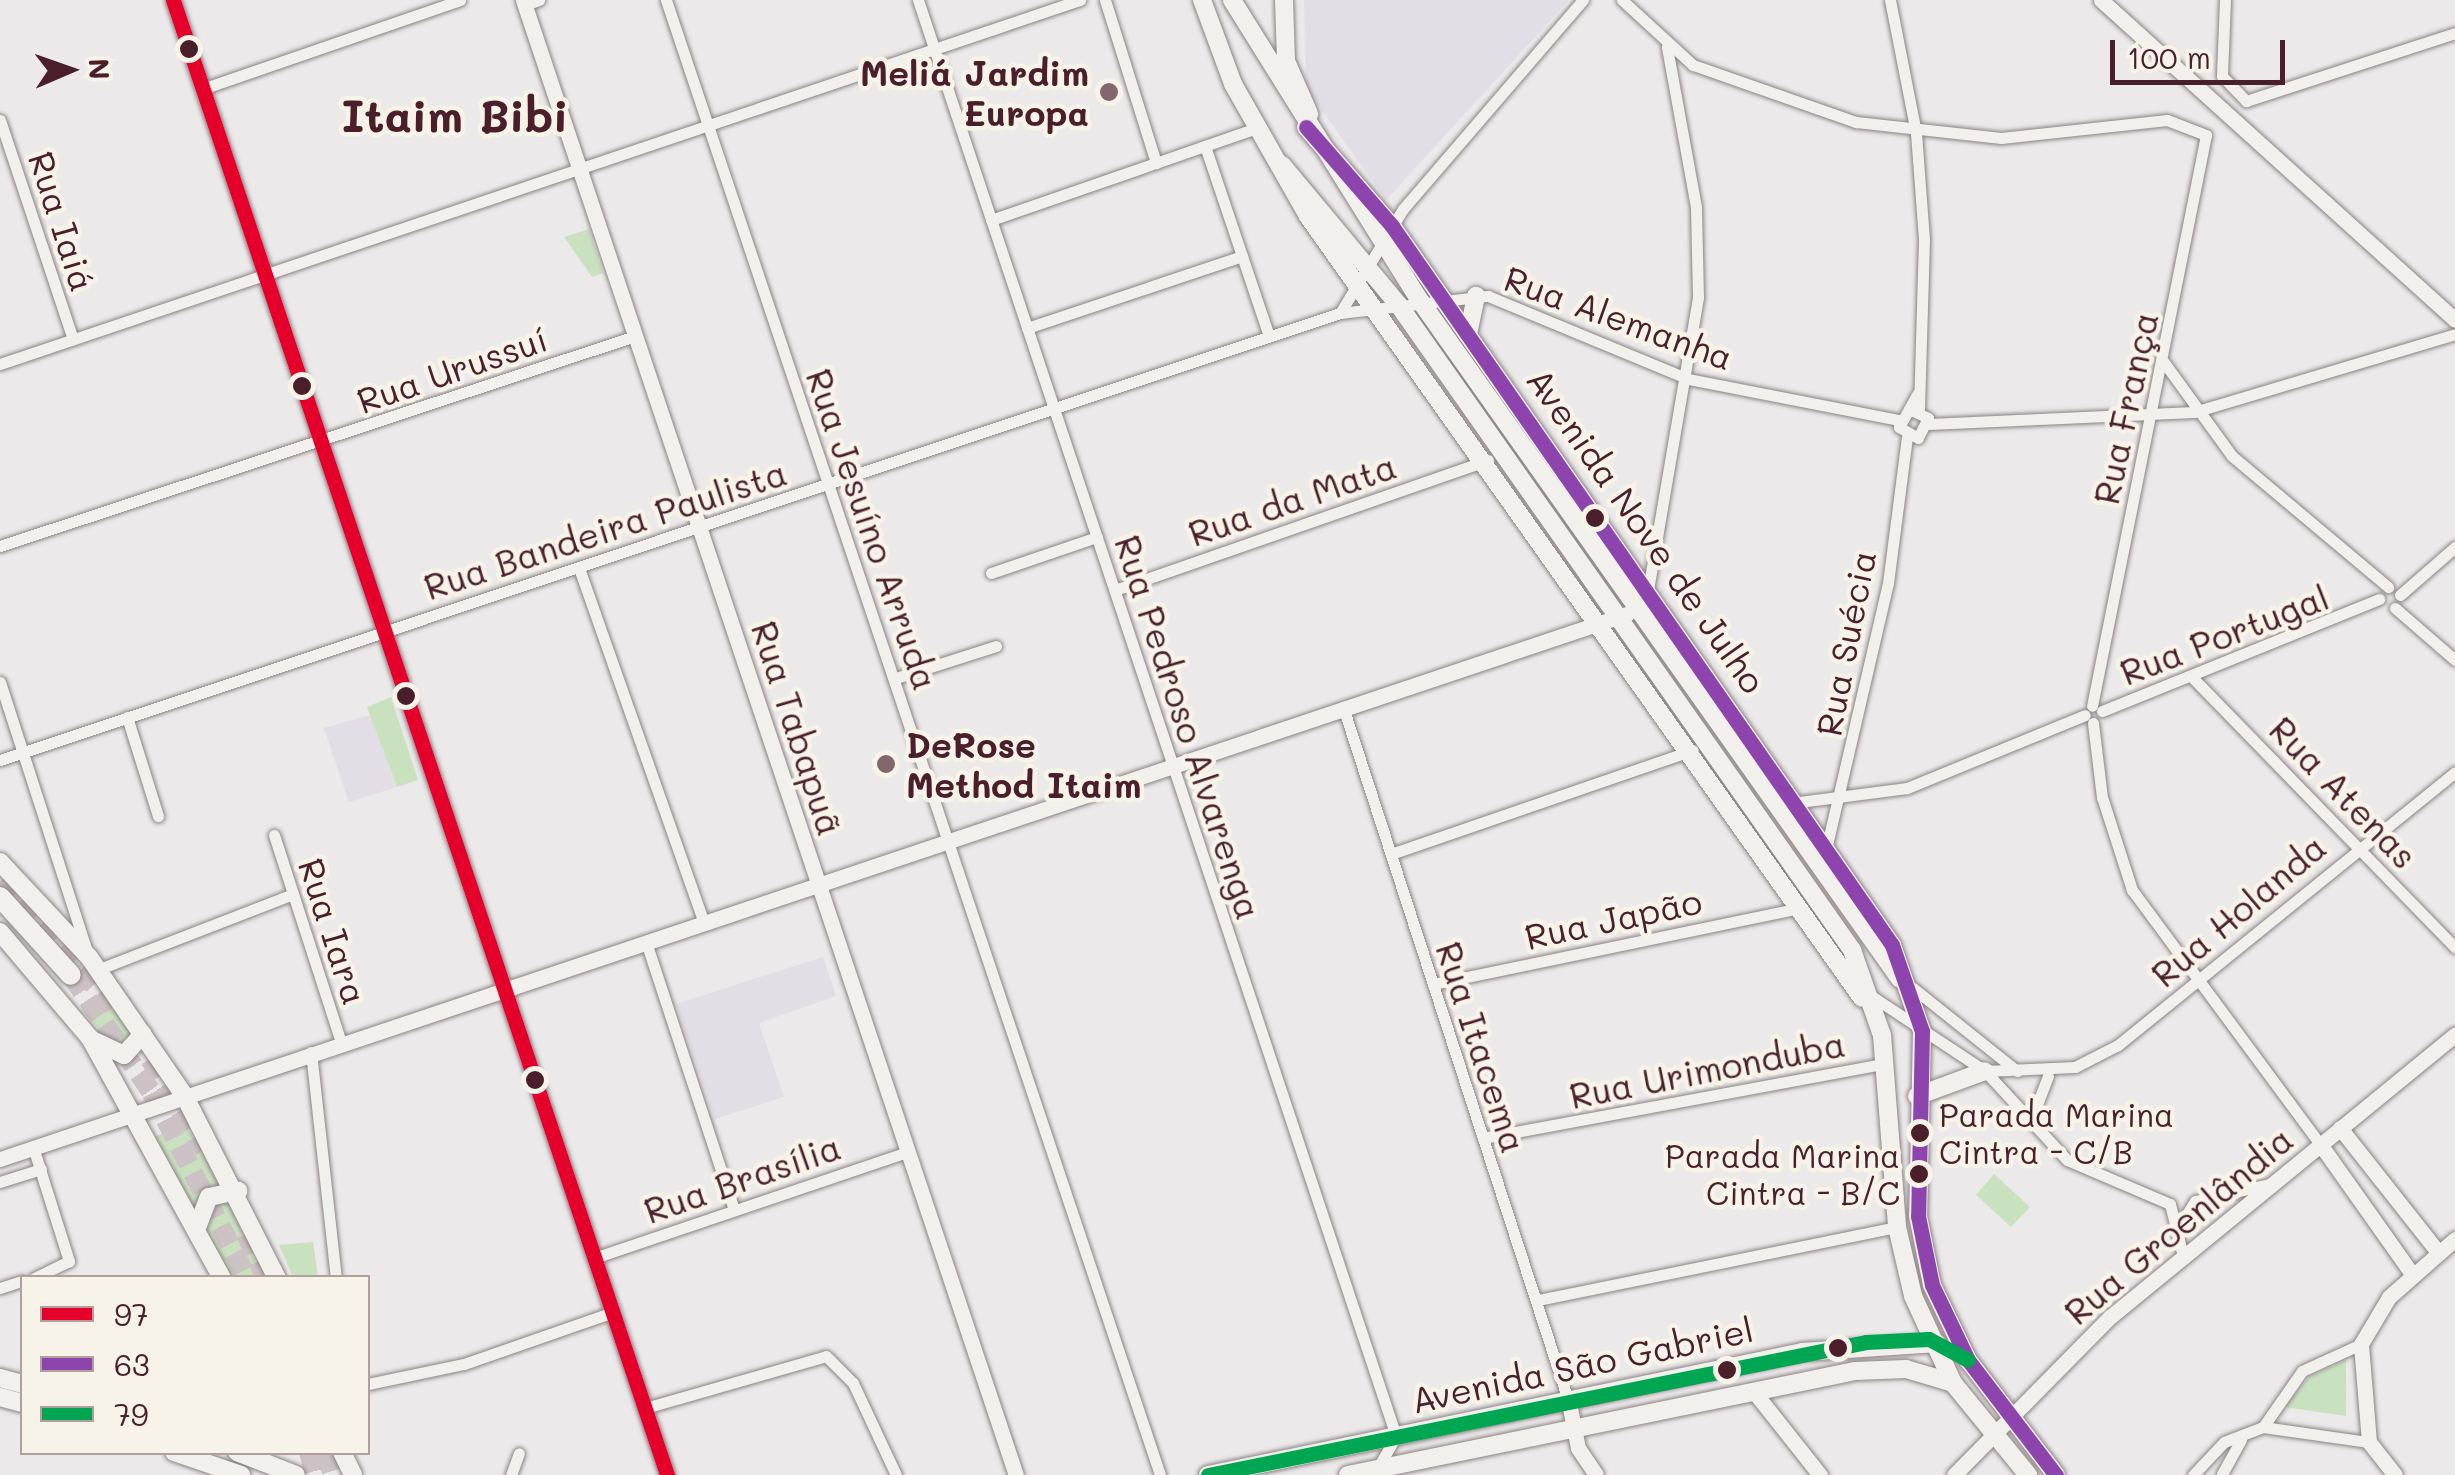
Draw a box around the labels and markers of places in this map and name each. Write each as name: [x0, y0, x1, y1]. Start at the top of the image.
unlabelled marker: [179, 39, 199, 59]
place label: Meliá Jardim Europa: [860, 51, 1089, 133]
marker: Meliá Jardim Europa: [1098, 81, 1120, 103]
unlabelled marker: [292, 376, 312, 396]
unlabelled marker: [1585, 508, 1605, 528]
unlabelled marker: [396, 686, 416, 706]
place label: DeRose Method Itaim: [906, 723, 1142, 805]
marker: DeRose Method Itaim: [875, 753, 897, 775]
unlabelled marker: [525, 1070, 545, 1090]
place label: Parada Marina Cintra - C/B: [1939, 1096, 2174, 1171]
marker: Parada Marina Cintra - C/B: [1910, 1123, 1930, 1143]
place label: Parada Marina Cintra - B/C: [1665, 1137, 1900, 1212]
marker: Parada Marina Cintra - B/C: [1909, 1164, 1929, 1184]
unlabelled marker: [1828, 1338, 1848, 1358]
unlabelled marker: [1717, 1360, 1737, 1380]

